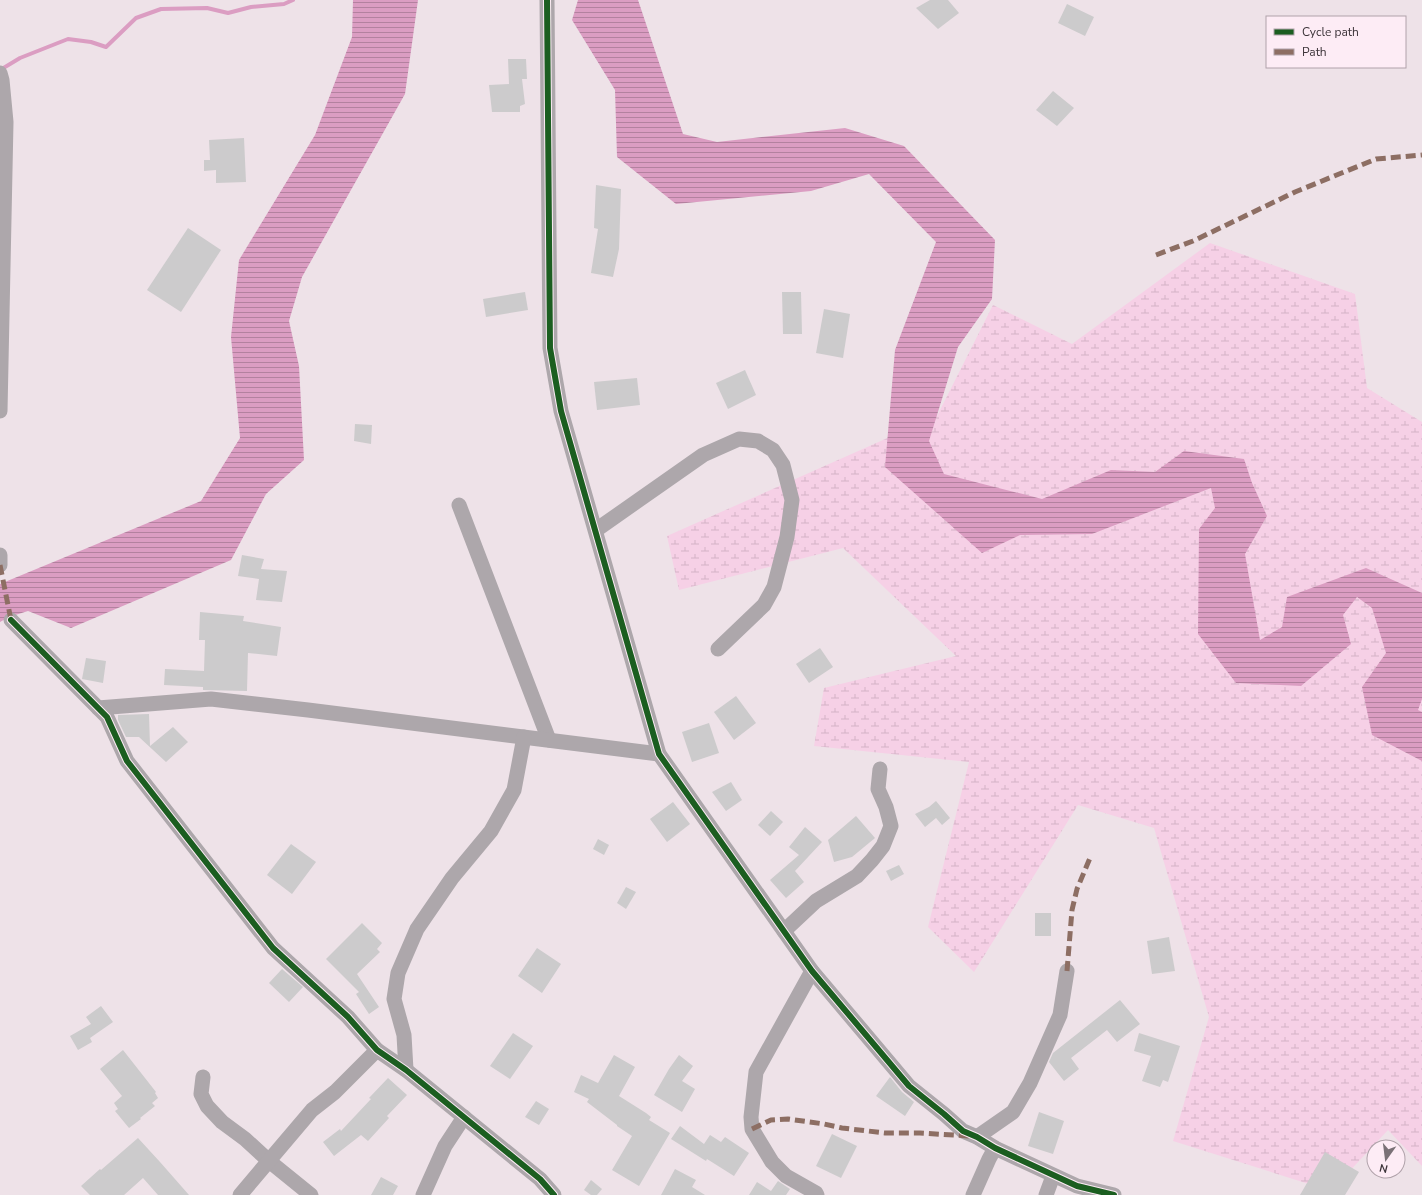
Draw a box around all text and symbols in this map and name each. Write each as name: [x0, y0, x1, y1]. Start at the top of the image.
legend: [1266, 16, 1406, 68]
text: Cycle path: [1302, 24, 1359, 40]
text: Path: [1302, 44, 1327, 60]
north arrow: [1366, 1139, 1406, 1179]
text: N: [1378, 1160, 1390, 1176]

